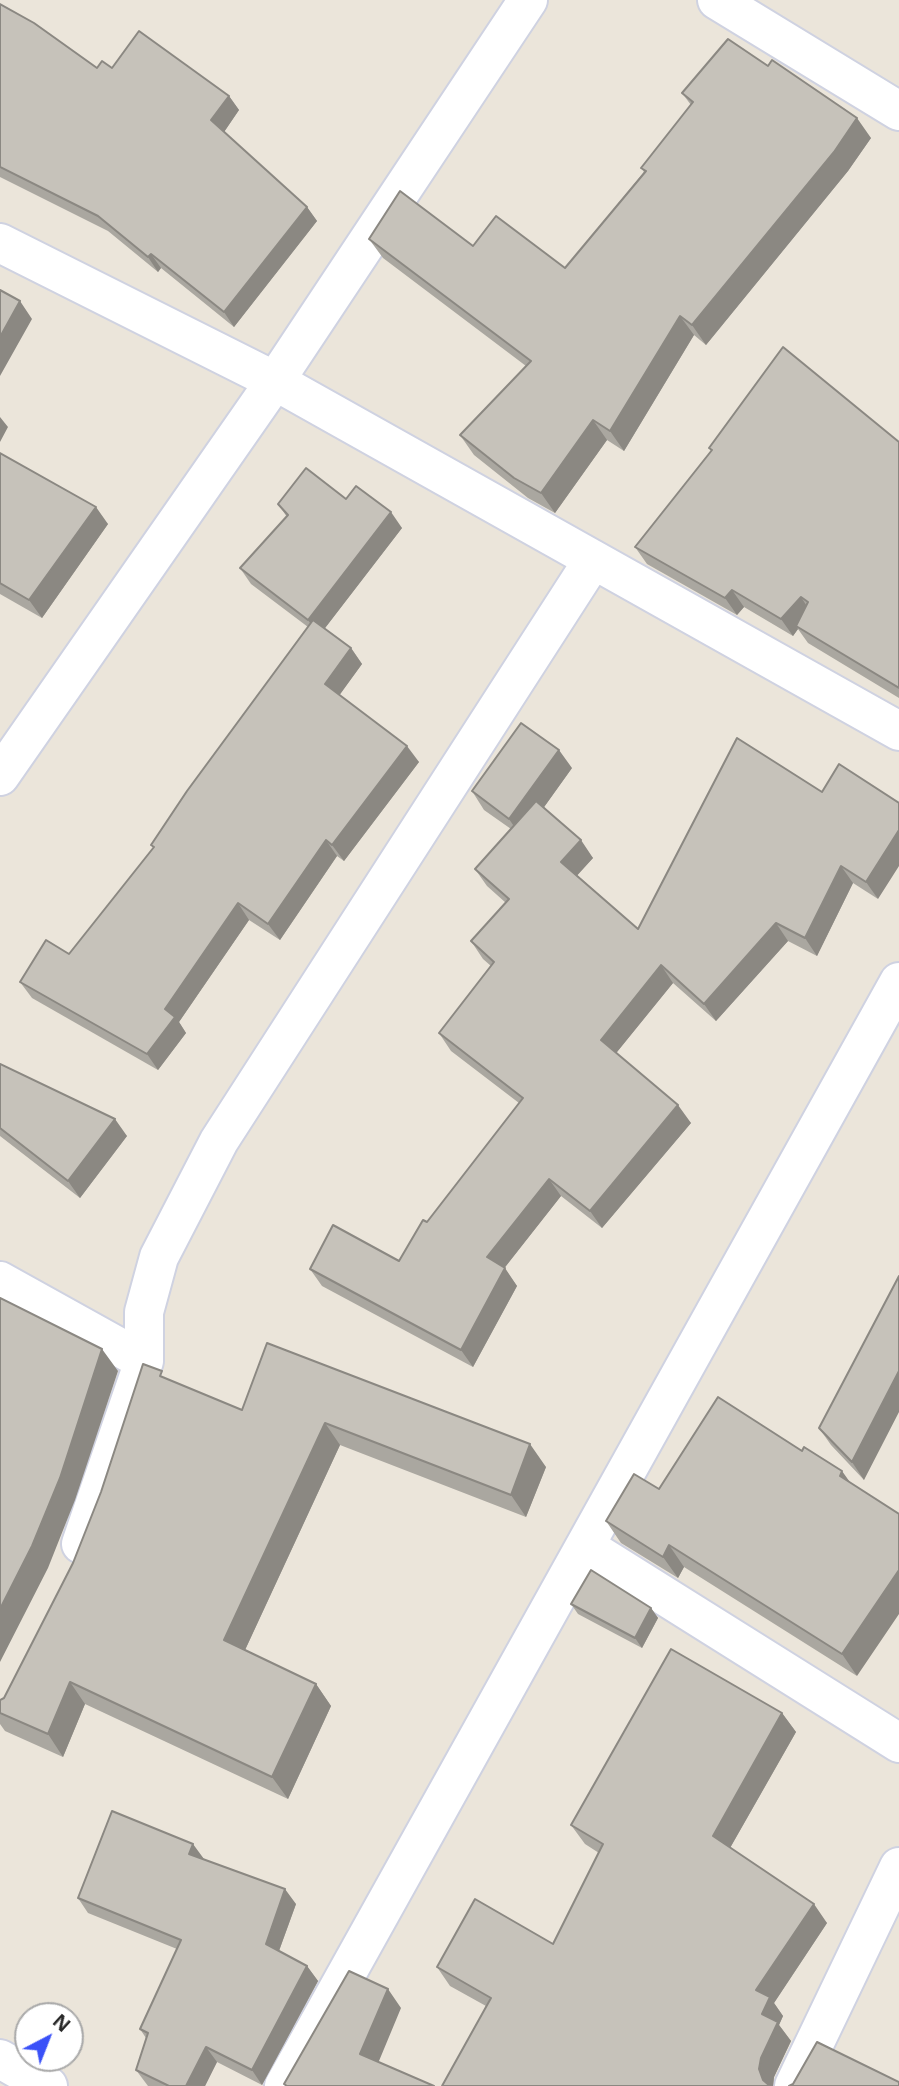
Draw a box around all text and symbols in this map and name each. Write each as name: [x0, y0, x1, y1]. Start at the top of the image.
north arrow: [14, 2002, 84, 2072]
text: N: [47, 2008, 76, 2038]

